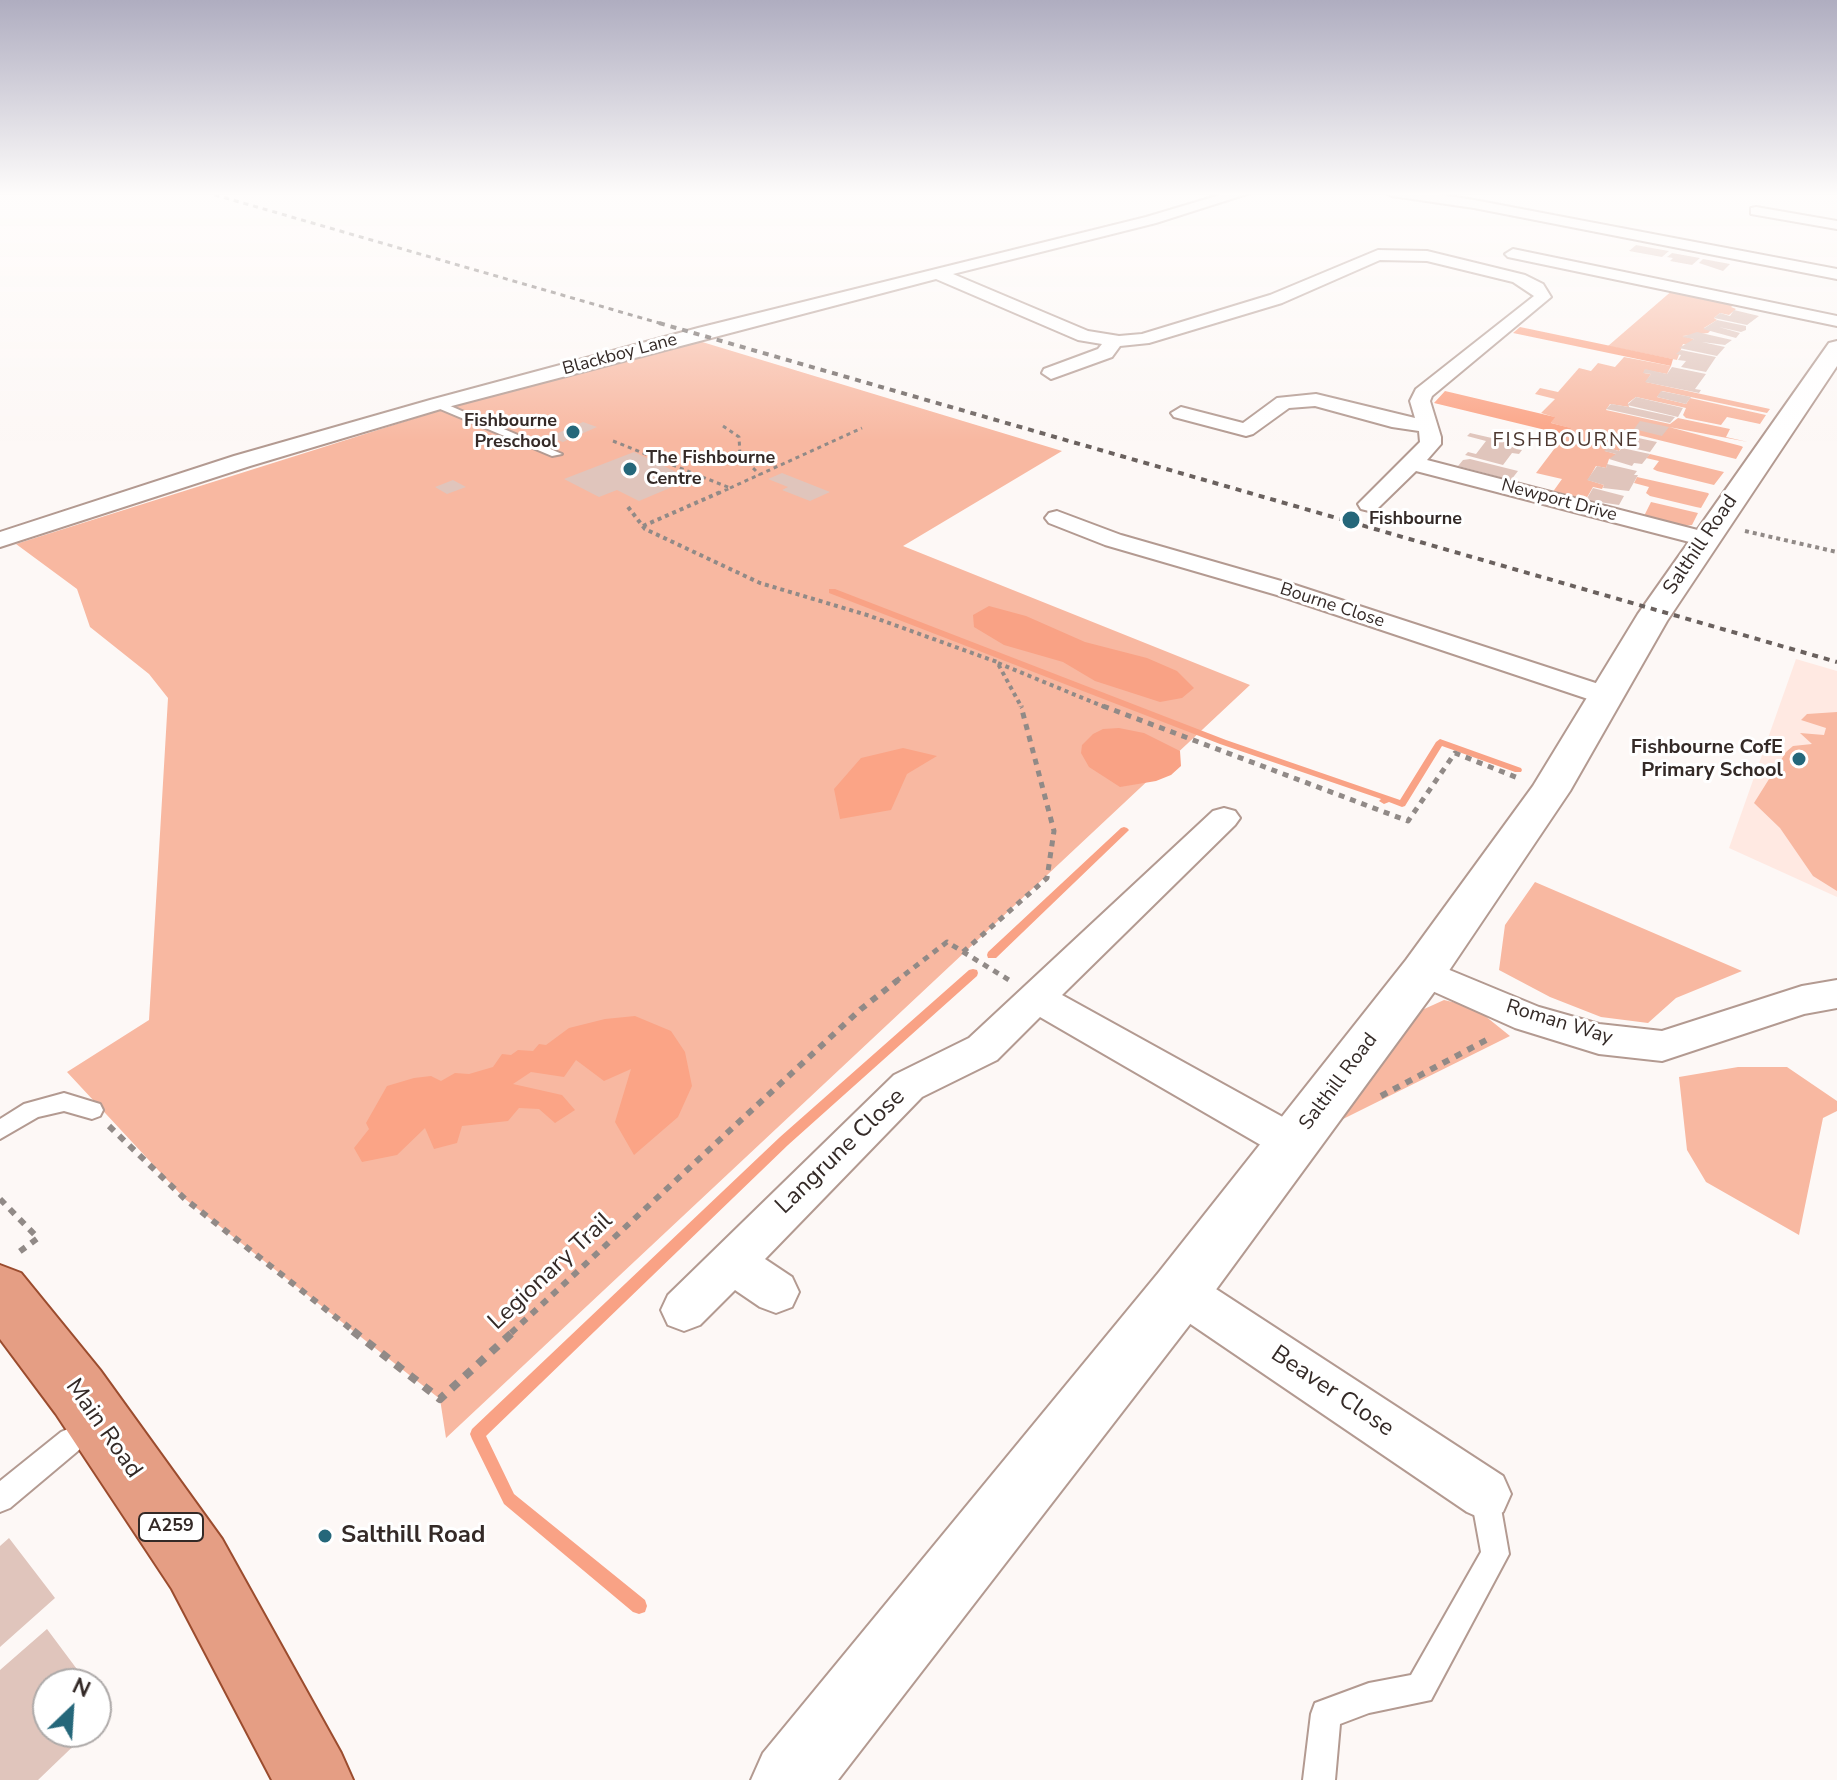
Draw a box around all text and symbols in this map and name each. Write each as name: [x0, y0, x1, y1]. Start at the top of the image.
street label: Blackboy Lane: [560, 329, 680, 381]
place label: Fishbourne Preschool: [464, 411, 557, 454]
marker: Fishbourne Preschool: [564, 423, 582, 441]
district label: FISHBOURNE: [1493, 429, 1639, 453]
place label: The Fishbourne Centre: [646, 448, 775, 490]
marker: The Fishbourne Centre: [621, 460, 639, 478]
street label: Newport Drive: [1499, 475, 1619, 527]
street label: Salthill Road: [1659, 491, 1743, 599]
marker: Fishbourne: [1340, 509, 1362, 531]
place label: Fishbourne: [1369, 509, 1462, 531]
street label: Bourne Close: [1277, 579, 1387, 633]
place label: Fishbourne CofE Primary School: [1631, 736, 1783, 783]
marker: Fishbourne CofE Primary School: [1790, 750, 1808, 768]
street label: Roman Way: [1503, 995, 1615, 1051]
street label: Salthill Road: [1295, 1029, 1383, 1135]
street label: Langrune Close: [770, 1083, 912, 1221]
street label: Legionary Trail: [483, 1207, 619, 1337]
street label: Beaver Close: [1265, 1340, 1399, 1444]
street label: Main Road: [58, 1374, 148, 1484]
road number: A259: [139, 1513, 203, 1541]
place label: Salthill Road: [341, 1522, 485, 1550]
marker: Salthill Road: [316, 1527, 334, 1545]
north arrow: [32, 1668, 112, 1748]
text: N: [67, 1671, 95, 1705]

